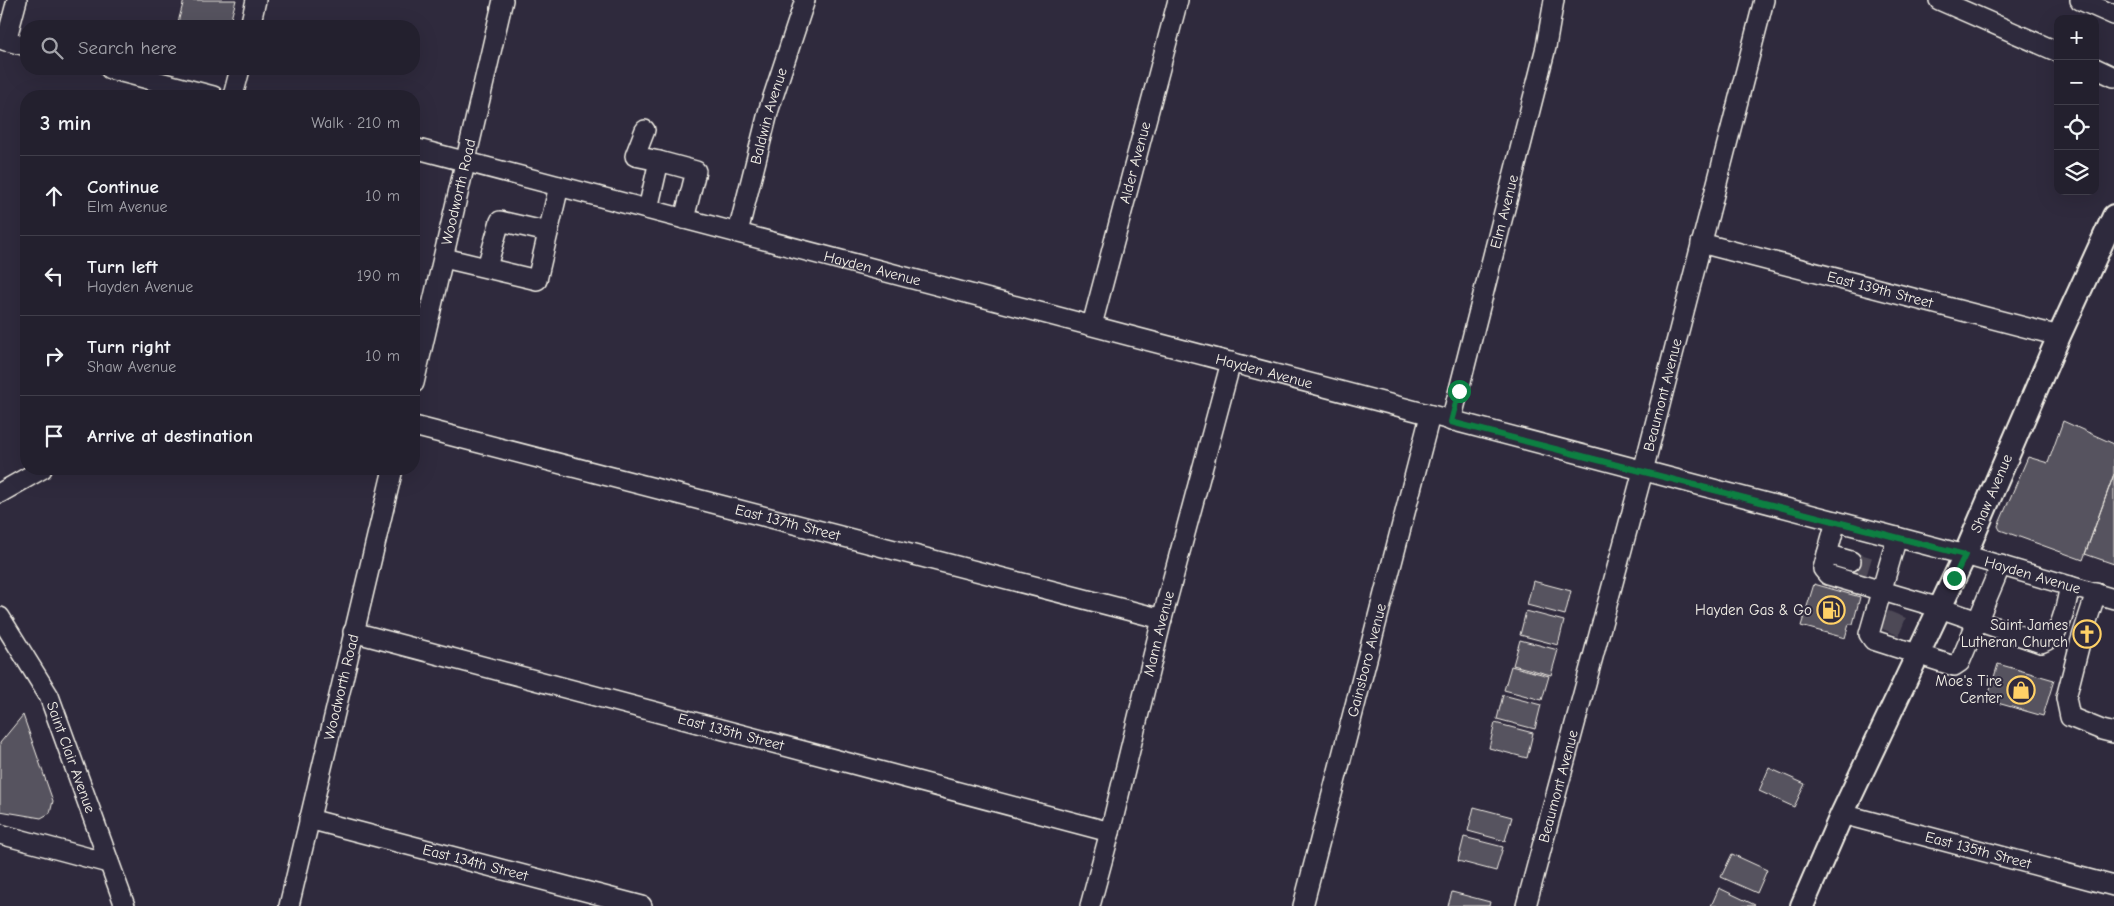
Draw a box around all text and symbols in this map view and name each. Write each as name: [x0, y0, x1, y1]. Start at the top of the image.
map controls: [2054, 15, 2099, 195]
button: +: [2054, 15, 2099, 60]
search box: [20, 20, 420, 75]
icon: search: [38, 34, 66, 62]
text: Search here: [78, 37, 177, 59]
button: −: [2054, 60, 2099, 105]
street label: Baldwin Avenue: [746, 65, 791, 166]
button: locate: [2054, 105, 2099, 150]
text: 3 min: [40, 111, 91, 135]
text: Walk · 210 m: [311, 114, 400, 132]
street label: Alder Avenue: [1116, 119, 1155, 206]
street label: Woodworth Road: [437, 137, 479, 247]
button: layers: [2054, 150, 2099, 195]
street label: Elm Avenue: [1486, 172, 1522, 250]
text: Continue: [87, 176, 159, 198]
icon: ahead: [40, 182, 68, 210]
text: 10 m: [365, 187, 400, 205]
text: Elm Avenue: [87, 198, 167, 216]
street label: Hayden Avenue: [822, 247, 923, 290]
text: Turn left: [87, 256, 158, 278]
icon: left: [40, 262, 68, 290]
text: 190 m: [357, 267, 400, 285]
street label: East 139th Street: [1825, 267, 1936, 312]
text: Hayden Avenue: [87, 278, 193, 296]
text: Turn right: [87, 336, 171, 358]
street label: Beaumont Avenue: [1639, 336, 1686, 453]
icon: right: [40, 342, 68, 370]
text: 10 m: [365, 347, 400, 365]
street label: Hayden Avenue: [1214, 350, 1315, 393]
text: Shaw Avenue: [87, 358, 176, 376]
route start: [1448, 380, 1471, 403]
icon: arrive: [40, 422, 68, 450]
text: Arrive at destination: [87, 425, 253, 447]
street label: Shaw Avenue: [1967, 451, 2016, 536]
street label: East 137th Street: [733, 500, 843, 545]
street label: Hayden Avenue: [1982, 552, 2083, 598]
route end: [1943, 567, 1966, 590]
street label: Mann Avenue: [1139, 588, 1178, 678]
fuel station icon: Hayden Gas & Go: [1816, 595, 1846, 625]
street label: Gainsboro Avenue: [1343, 601, 1390, 719]
place label: Hayden Gas & Go: [1695, 601, 1812, 619]
place label: Saint James Lutheran Church: [1961, 616, 2068, 651]
church icon: Saint James Lutheran Church: [2072, 619, 2102, 649]
street label: Woodworth Road: [320, 632, 362, 742]
place label: Moe's Tire Center: [1935, 672, 2002, 707]
shop icon: Moe's Tire Center: [2006, 675, 2036, 705]
street label: Saint Clair Avenue: [43, 699, 100, 816]
street label: East 135th Street: [676, 709, 787, 755]
street label: Beaumont Avenue: [1534, 727, 1582, 845]
street label: East 135th Street: [1923, 827, 2034, 873]
street label: East 134th Street: [421, 840, 531, 885]

